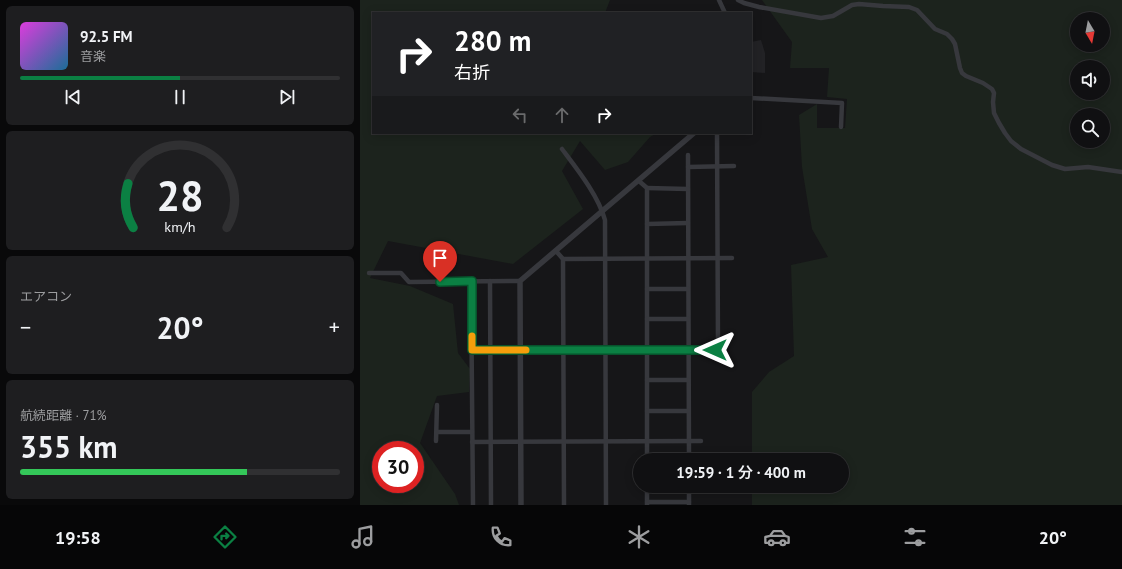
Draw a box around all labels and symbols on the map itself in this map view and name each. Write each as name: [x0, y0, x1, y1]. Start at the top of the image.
north arrow: [1070, 12, 1110, 52]
pin: [423, 241, 457, 282]
position arrow: [694, 329, 736, 371]
speed limit sign: 30: [372, 441, 424, 493]

